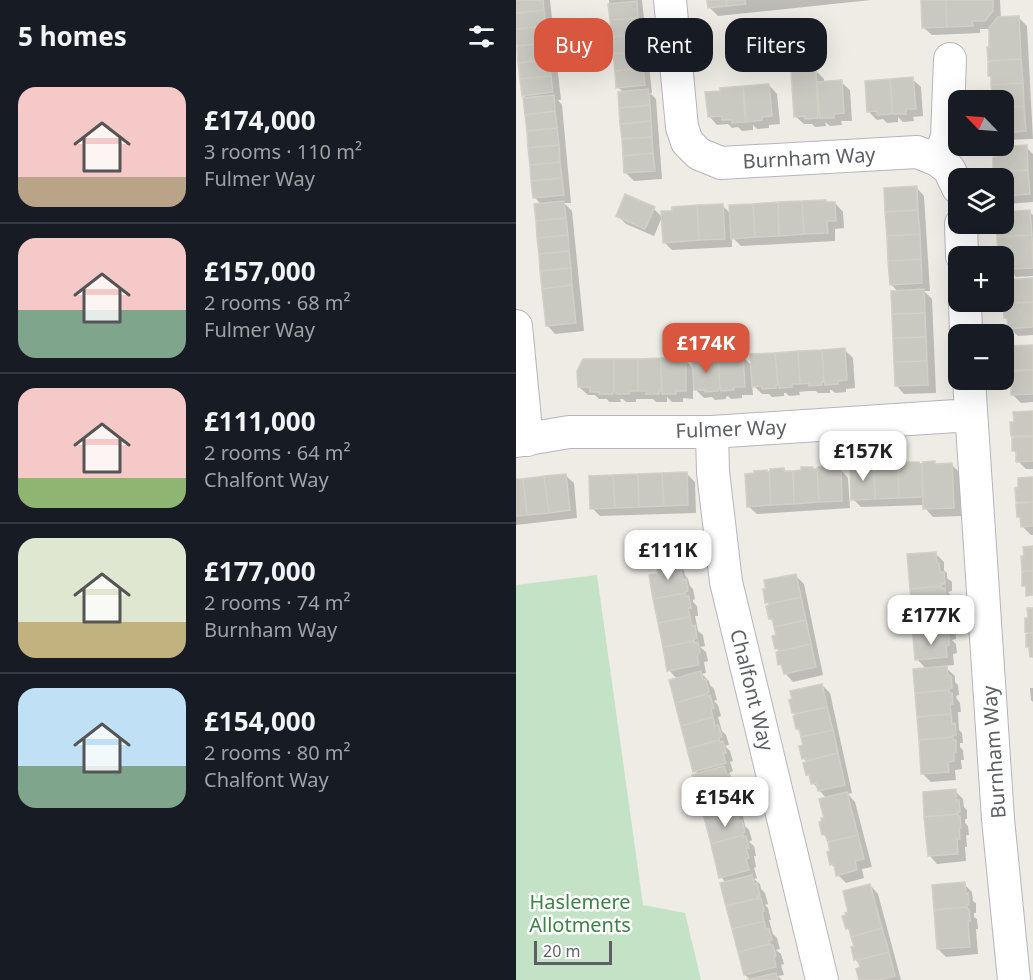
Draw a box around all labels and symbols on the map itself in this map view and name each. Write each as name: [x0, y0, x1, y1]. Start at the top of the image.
north arrow: [948, 90, 1014, 156]
street label: Burnham Way: [742, 140, 877, 174]
pin: £174K: [664, 323, 748, 374]
street label: Fulmer Way: [675, 413, 788, 444]
pin: £157K: [821, 431, 905, 482]
pin: £111K: [626, 530, 710, 581]
pin: £177K: [889, 595, 973, 646]
street label: Chalfont Way: [724, 626, 781, 754]
street label: Burnham Way: [975, 684, 1012, 819]
pin: £154K: [683, 777, 767, 828]
park label: Haslemere Allotments: [529, 888, 631, 938]
scale bar: [534, 938, 612, 966]

